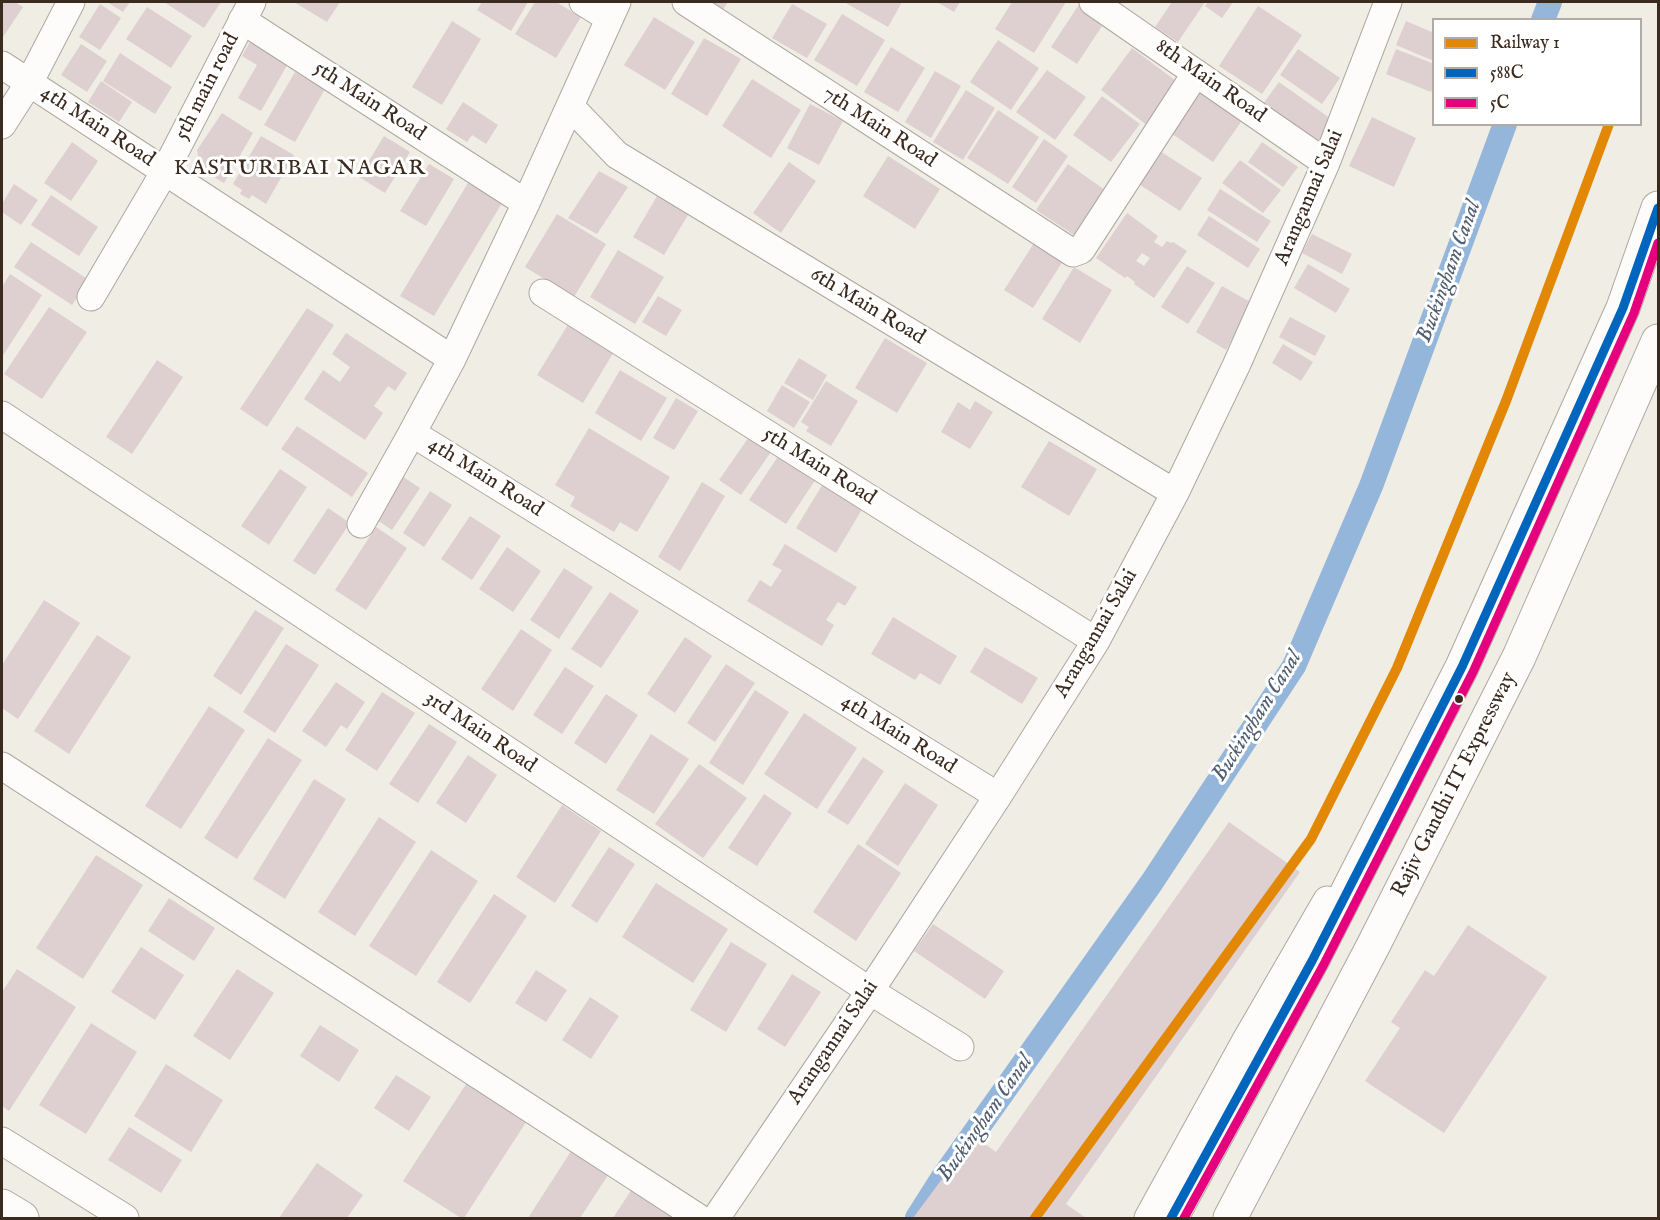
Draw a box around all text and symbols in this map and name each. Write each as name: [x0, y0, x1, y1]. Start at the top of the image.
legend: [1432, 18, 1642, 126]
street label: 5th main road: [170, 29, 246, 145]
text: Railway 1: [1490, 32, 1560, 55]
street label: 8th Main Road: [1150, 35, 1270, 129]
street label: 5th Main Road: [308, 57, 430, 147]
text: 588C: [1490, 62, 1524, 85]
street label: 4th Main Road: [35, 81, 159, 173]
street label: 7th Main Road: [817, 82, 941, 174]
text: 5C: [1490, 92, 1509, 115]
street label: Arangannai Salai: [1270, 127, 1350, 269]
district label: KASTURIBAI NAGAR: [174, 156, 426, 182]
water label: Buckingham Canal: [1412, 198, 1488, 346]
street label: 6th Main Road: [805, 263, 929, 351]
street label: 5th Main Road: [758, 422, 880, 512]
street label: 4th Main Road: [423, 433, 547, 523]
street label: Arangannai Salai: [1050, 565, 1144, 703]
water label: Buckingham Canal: [1207, 647, 1309, 787]
street label: Rajiv Gandhi IT Expressway: [1387, 668, 1523, 902]
street label: 3rd Main Road: [419, 686, 541, 780]
street label: 4th Main Road: [836, 690, 960, 780]
unlabelled marker: [1453, 693, 1465, 705]
street label: Arangannai Salai: [783, 976, 885, 1110]
water label: Buckingham Canal: [932, 1050, 1040, 1188]

